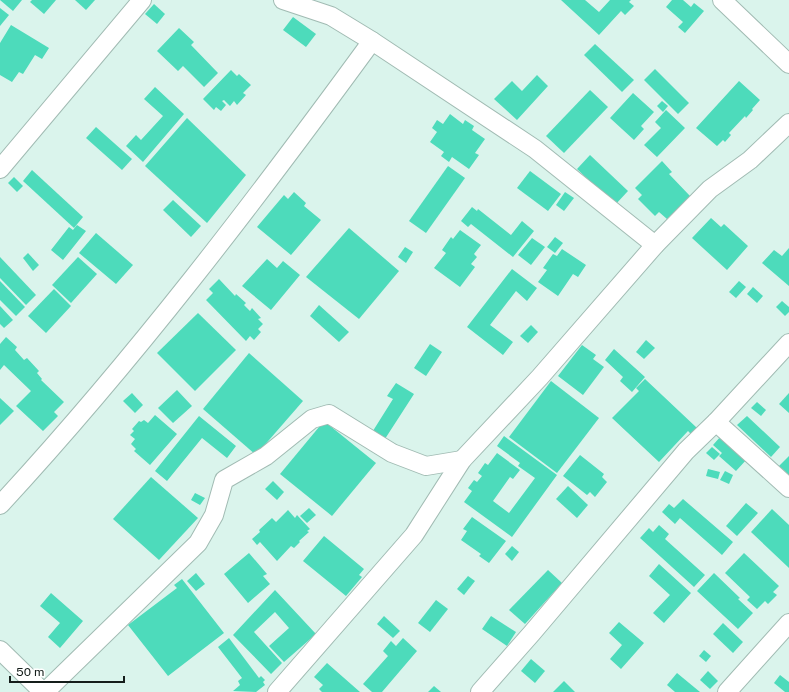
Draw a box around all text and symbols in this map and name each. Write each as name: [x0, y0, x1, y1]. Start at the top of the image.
scale bar: [10, 658, 124, 684]
text: 50 m: [16, 665, 44, 679]

